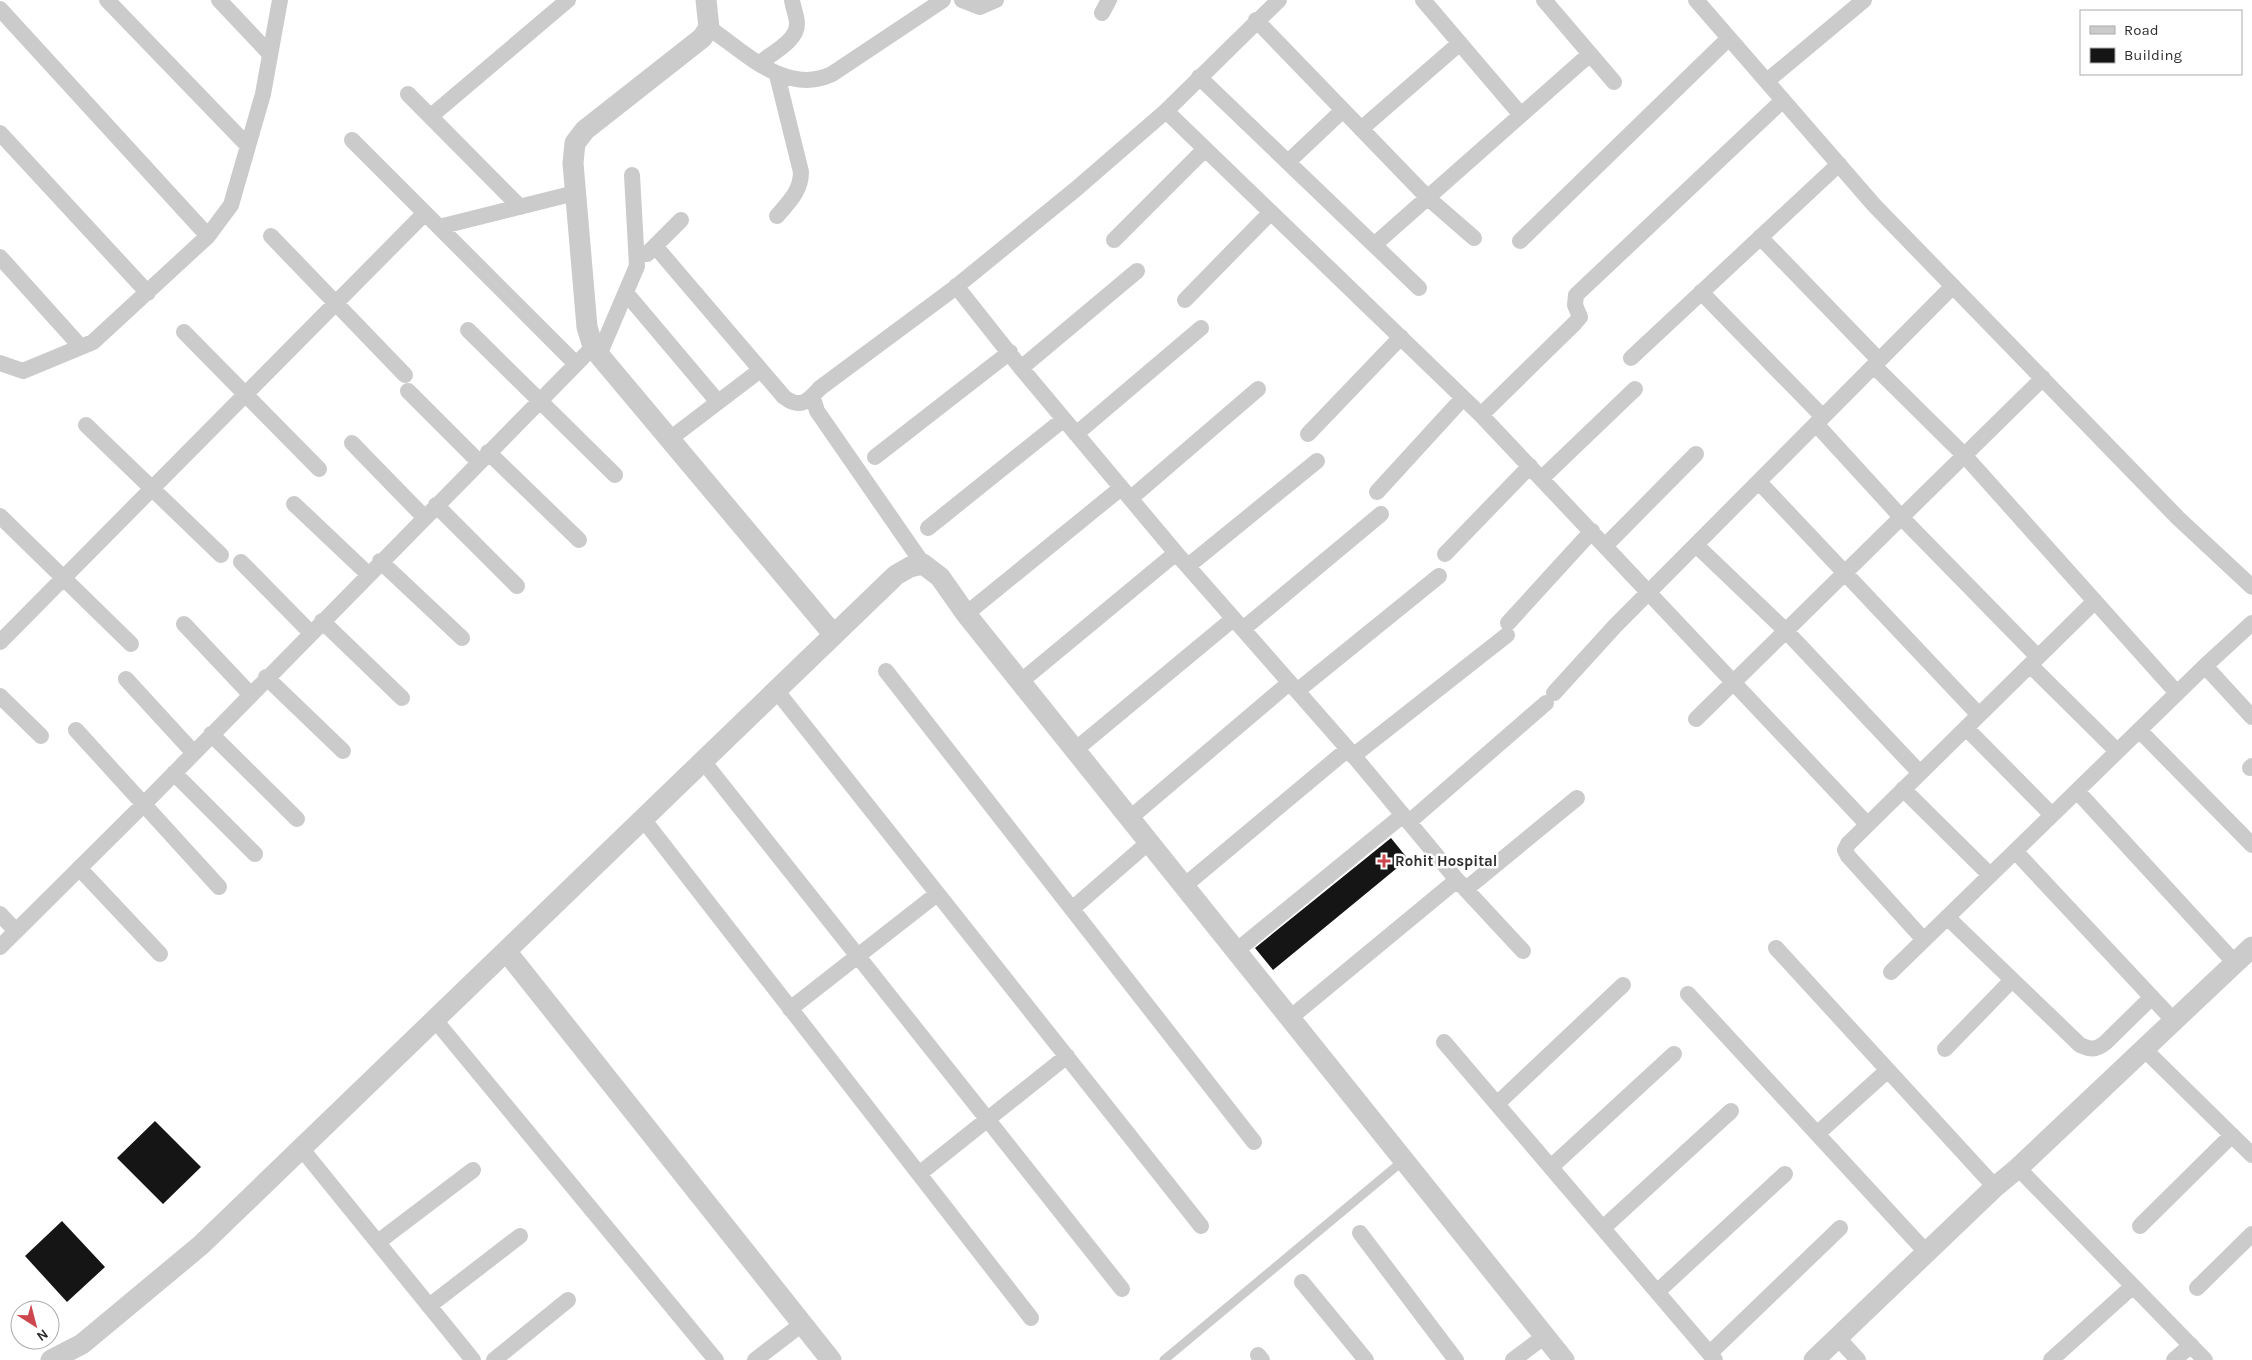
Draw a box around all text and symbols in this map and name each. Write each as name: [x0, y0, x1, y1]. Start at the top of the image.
legend: [2080, 10, 2242, 75]
text: Road: [2124, 21, 2159, 39]
text: Building: [2124, 46, 2182, 64]
place label: Rohit Hospital: [1395, 852, 1497, 870]
marker: Rohit Hospital: [1377, 854, 1391, 868]
north arrow: [10, 1300, 60, 1350]
text: N: [33, 1325, 51, 1345]

